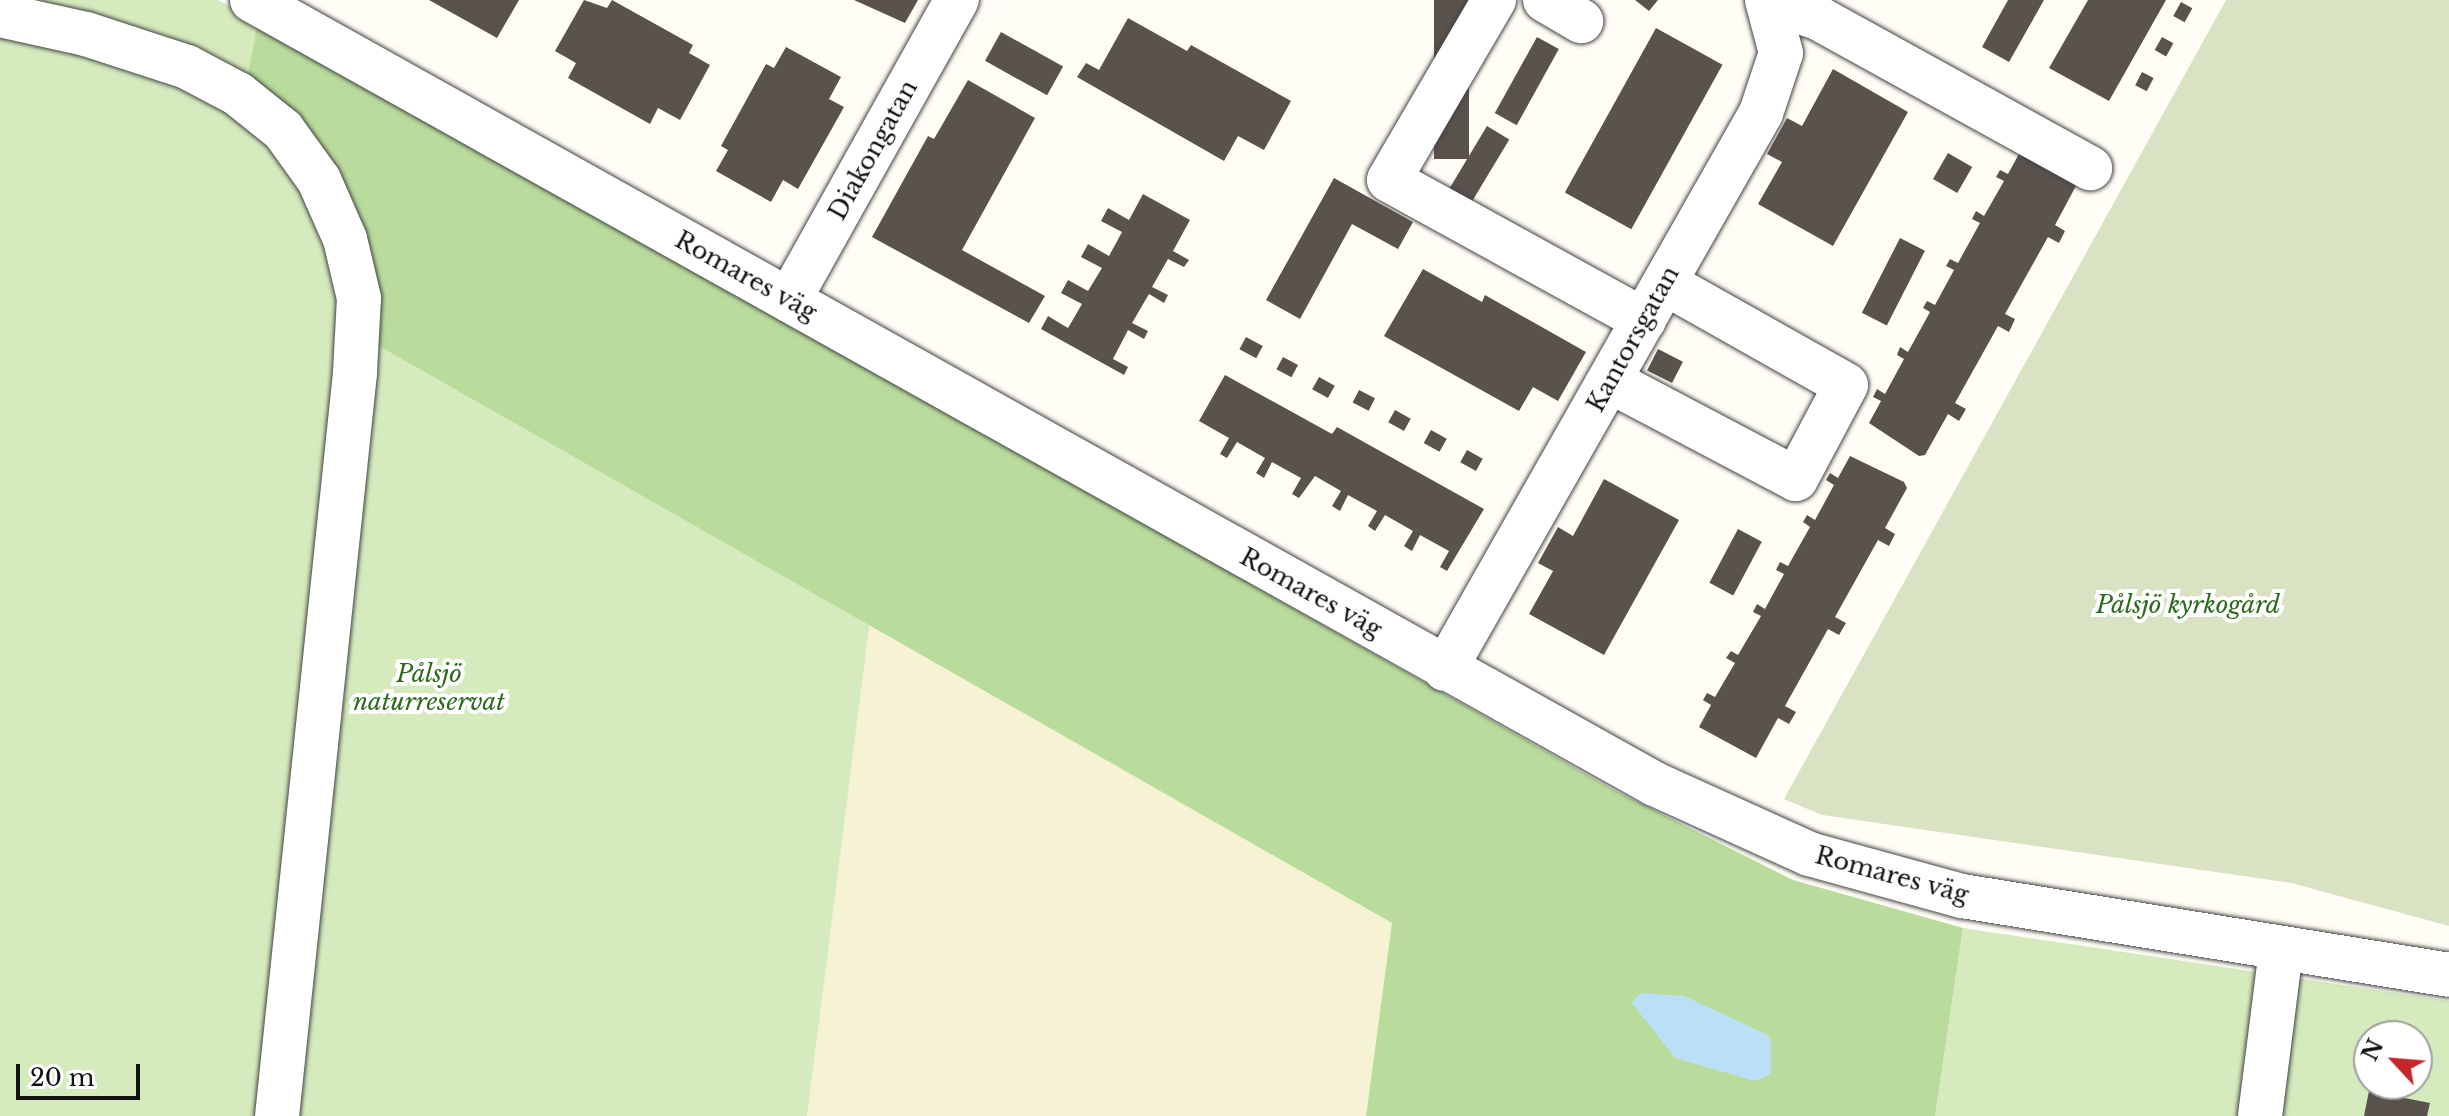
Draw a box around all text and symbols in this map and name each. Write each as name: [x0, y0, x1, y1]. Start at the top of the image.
street label: Diakongatan: [823, 75, 923, 225]
street label: Romares väg: [670, 225, 822, 327]
street label: Kantorsgatan: [1581, 261, 1685, 417]
street label: Romares väg: [1235, 542, 1387, 644]
park label: Pålsjö kyrkogård: [2096, 591, 2280, 619]
park label: Pålsjö naturreservat: [353, 660, 505, 716]
street label: Romares väg: [1812, 841, 1972, 909]
north arrow: [2353, 1020, 2433, 1100]
text: N: [2356, 1035, 2389, 1065]
scale bar: [20, 1048, 144, 1098]
text: 20 m: [30, 1063, 95, 1092]

